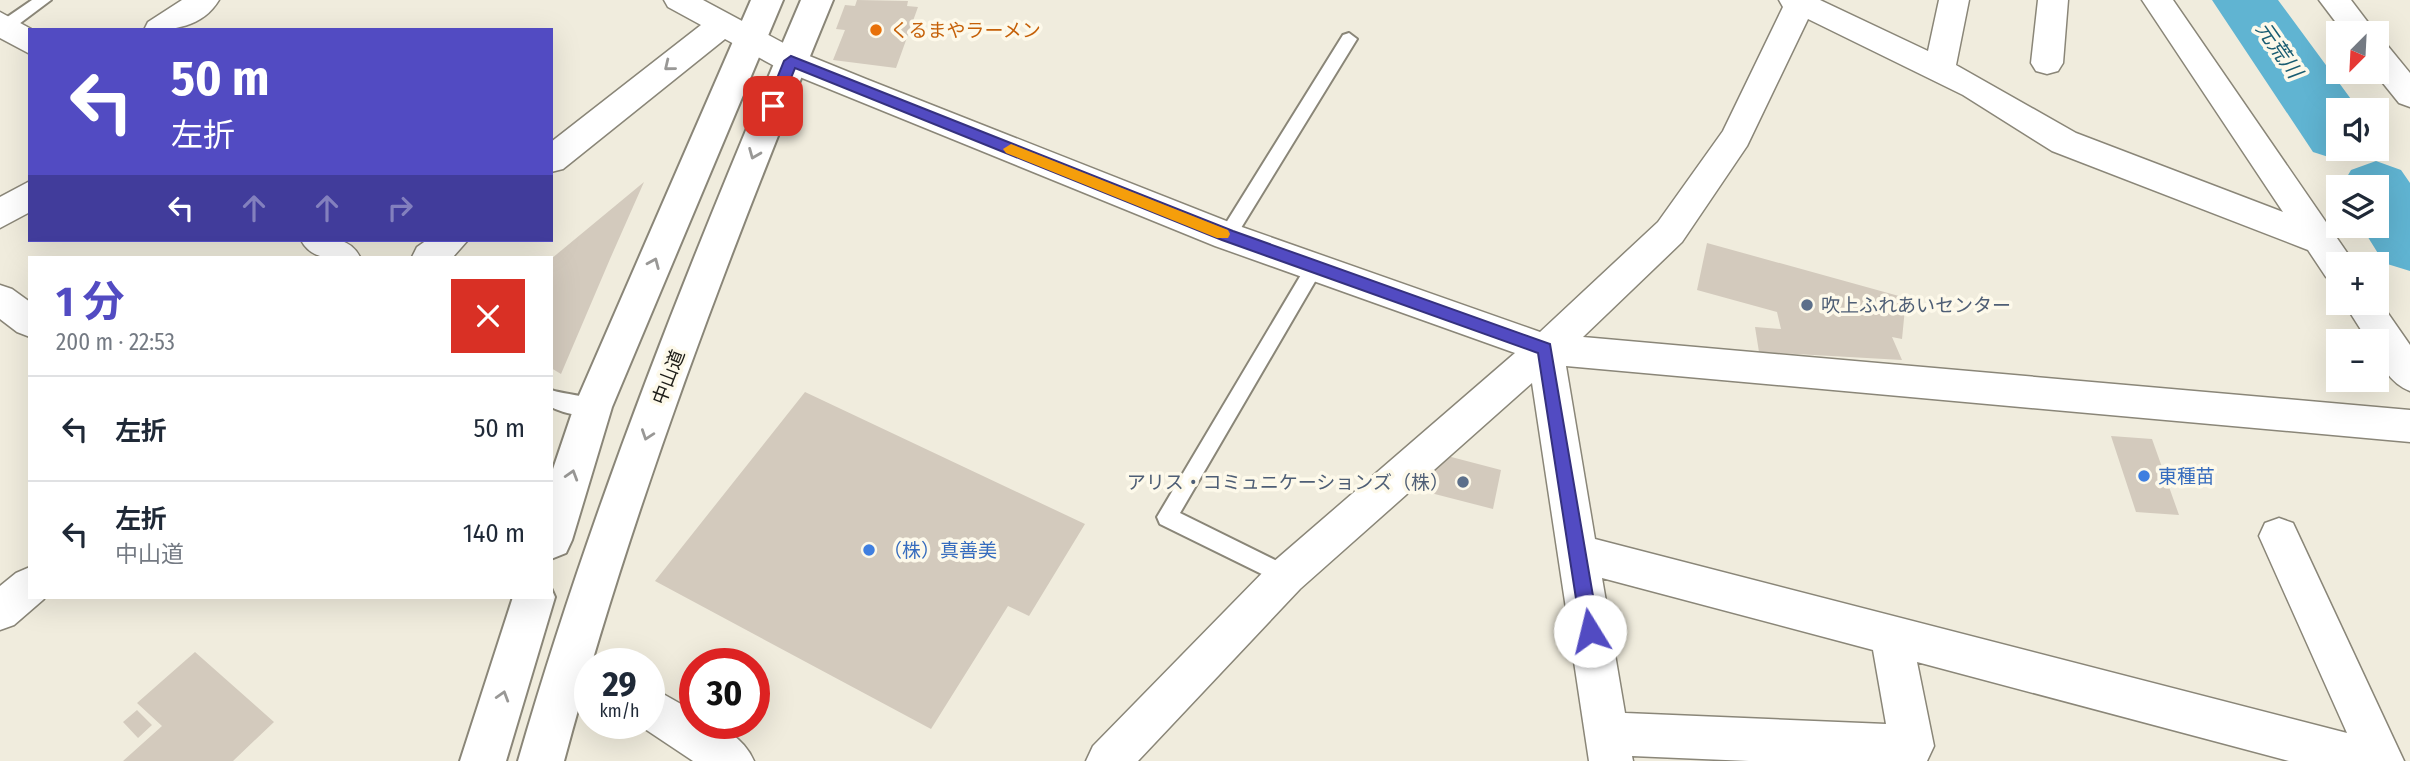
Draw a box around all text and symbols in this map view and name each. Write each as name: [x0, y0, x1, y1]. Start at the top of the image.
water label: 元荒川: [2250, 17, 2309, 85]
place label: くるまやラーメン: [890, 19, 1041, 42]
north arrow: [2326, 21, 2389, 84]
map controls: [2326, 21, 2389, 392]
marker: くるまやラーメン: [868, 22, 884, 38]
text: 50 m: [171, 49, 269, 108]
icon: left: [56, 56, 147, 147]
one-way arrow: [665, 57, 677, 70]
pin: [743, 76, 803, 136]
icon: arrive: [754, 87, 792, 125]
button: sound: [2326, 98, 2389, 161]
text: 左折: [171, 116, 235, 154]
one-way arrow: [749, 147, 763, 159]
button: layers: [2326, 175, 2389, 238]
icon: left: [162, 189, 200, 227]
icon: ahead: [235, 189, 273, 227]
icon: ahead: [308, 189, 346, 227]
icon: right: [381, 189, 419, 227]
button: +: [2326, 252, 2389, 315]
one-way arrow: [645, 258, 659, 270]
text: 1 分: [56, 277, 125, 327]
button: close: [451, 279, 525, 353]
place label: 吹上ふれあいセンター: [1821, 294, 2011, 317]
marker: 吹上ふれあいセンター: [1799, 297, 1815, 313]
text: 200 m · 22:53: [56, 328, 175, 356]
button: −: [2326, 329, 2389, 392]
street label: 中山道: [648, 346, 689, 408]
icon: left: [56, 410, 94, 448]
text: 50 m: [473, 413, 525, 444]
text: 左折: [115, 416, 167, 447]
one-way arrow: [641, 429, 655, 441]
place label: 東種苗: [2158, 465, 2215, 488]
marker: 東種苗: [2136, 468, 2152, 484]
one-way arrow: [563, 469, 578, 481]
place label: アリス・コミュニケーションズ（株）: [1127, 471, 1449, 494]
marker: アリス・コミュニケーションズ（株）: [1455, 474, 1471, 490]
text: 左折: [115, 504, 167, 535]
icon: left: [56, 515, 94, 553]
text: 140 m: [463, 518, 525, 549]
place label: （株）真善美: [883, 539, 997, 562]
text: 中山道: [115, 540, 184, 568]
marker: （株）真善美: [861, 542, 877, 558]
position arrow: [1553, 594, 1627, 668]
speed limit sign: 30: [679, 648, 770, 739]
text: 29: [602, 663, 637, 705]
one-way arrow: [494, 690, 509, 702]
text: km/h: [599, 700, 640, 722]

